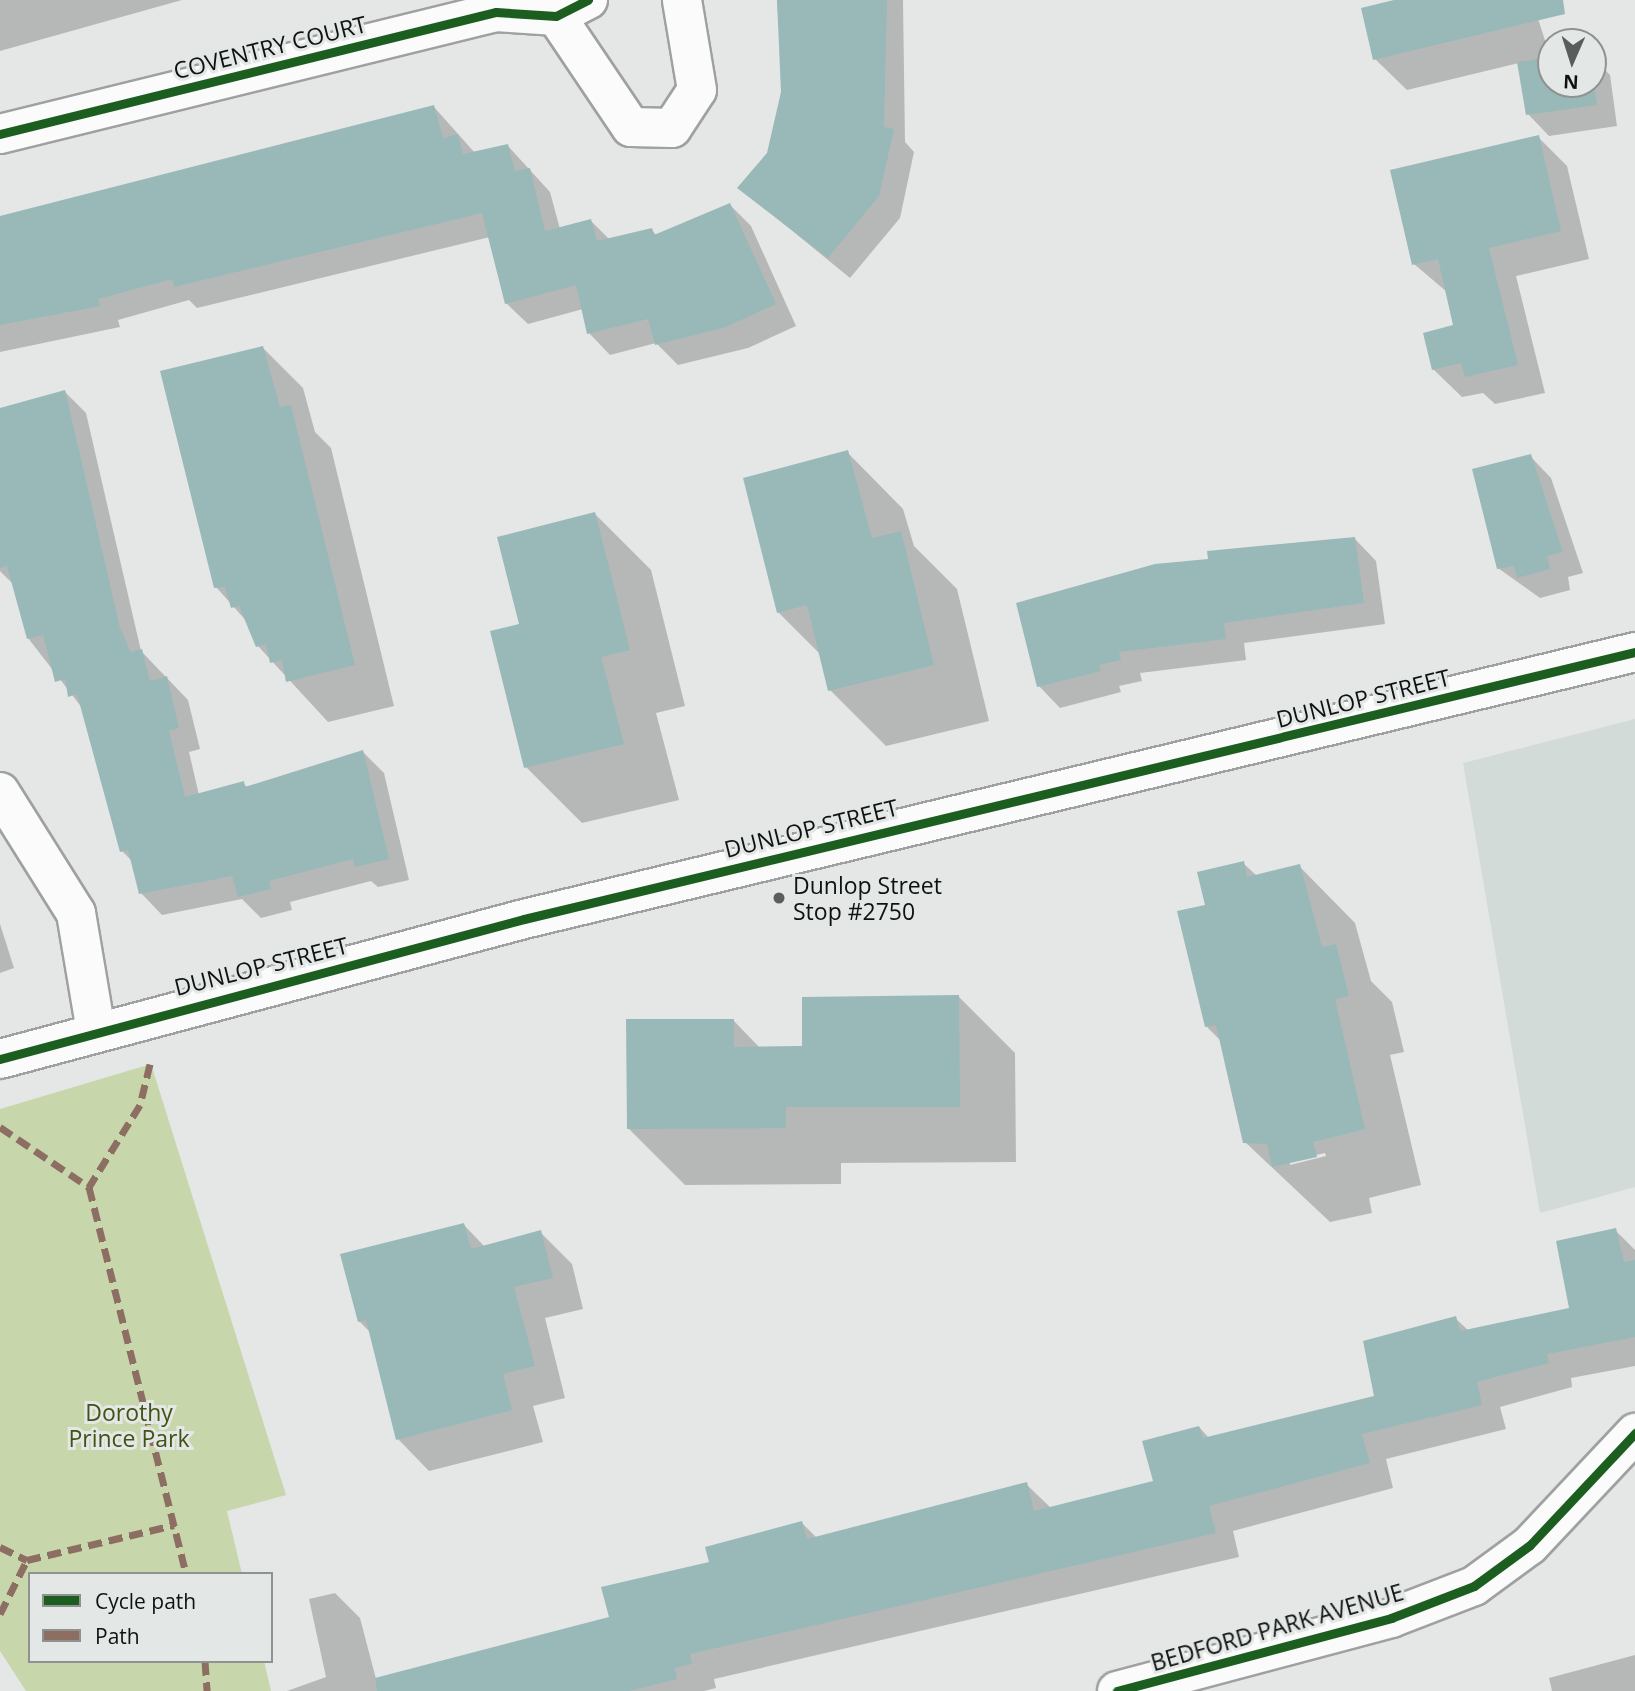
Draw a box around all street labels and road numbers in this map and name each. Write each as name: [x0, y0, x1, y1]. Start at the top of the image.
street label: COVENTRY COURT: [171, 10, 369, 84]
street label: DUNLOP STREET: [1273, 663, 1453, 733]
street label: DUNLOP STREET: [721, 793, 901, 863]
street label: DUNLOP STREET: [171, 931, 351, 1001]
street label: BEDFORD PARK AVENUE: [1148, 1578, 1406, 1676]

